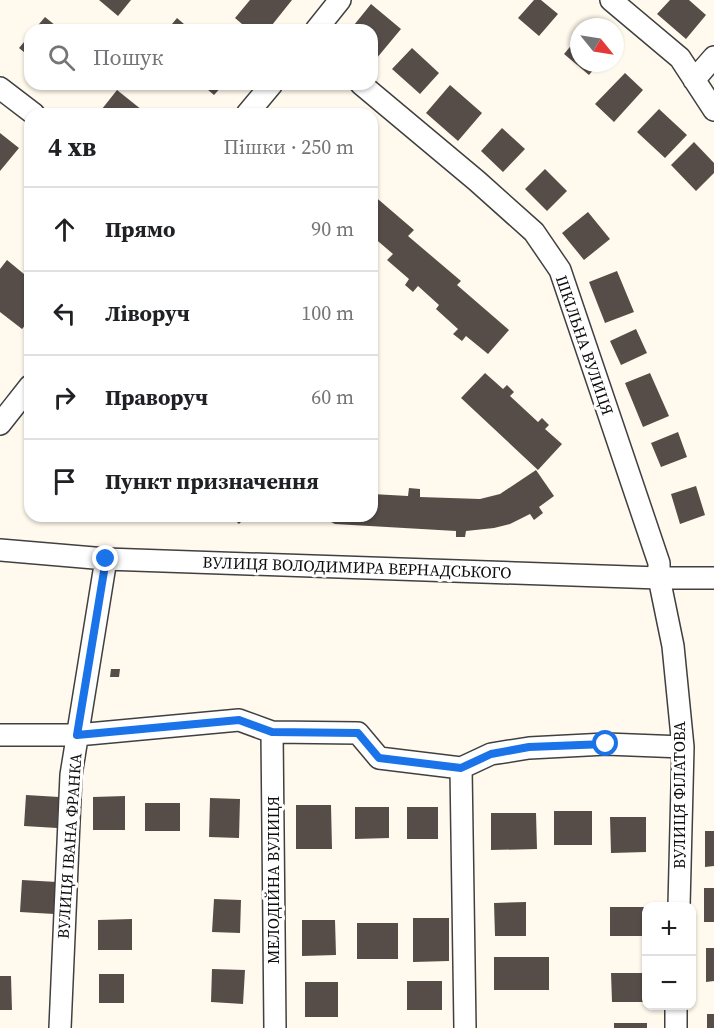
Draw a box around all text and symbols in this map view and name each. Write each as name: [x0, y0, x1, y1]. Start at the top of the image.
north arrow: [570, 18, 624, 72]
search box: [24, 24, 378, 90]
icon: search: [45, 41, 78, 74]
text: Пошук: [93, 42, 164, 72]
text: 4 хв: [48, 129, 96, 165]
text: Пішки · 250 m: [223, 133, 354, 161]
icon: ahead: [48, 213, 81, 246]
text: Прямо: [105, 214, 175, 244]
text: 90 m: [311, 215, 354, 243]
street label: ШКІЛЬНА ВУЛИЦЯ: [551, 272, 619, 418]
icon: left: [48, 297, 81, 330]
text: Ліворуч: [105, 298, 190, 328]
text: 100 m: [301, 299, 354, 327]
icon: right: [48, 381, 81, 414]
text: Праворуч: [105, 382, 208, 412]
text: 60 m: [311, 383, 354, 411]
icon: arrive: [48, 465, 81, 498]
text: Пункт призначення: [105, 466, 319, 496]
route end: [92, 545, 118, 571]
street label: ВУЛИЦЯ ВОЛОДИМИРА ВЕРНАДСЬКОГО: [202, 551, 512, 583]
street label: ВУЛИЦЯ ФІЛАТОВА: [668, 721, 690, 869]
route start: [592, 730, 618, 756]
street label: ВУЛИЦЯ ІВАНА ФРАНКА: [52, 752, 86, 940]
street label: МЕЛОДІЙНА ВУЛИЦЯ: [262, 796, 284, 964]
map controls: [642, 902, 696, 1010]
button: +: [642, 902, 696, 956]
button: −: [642, 956, 696, 1010]

